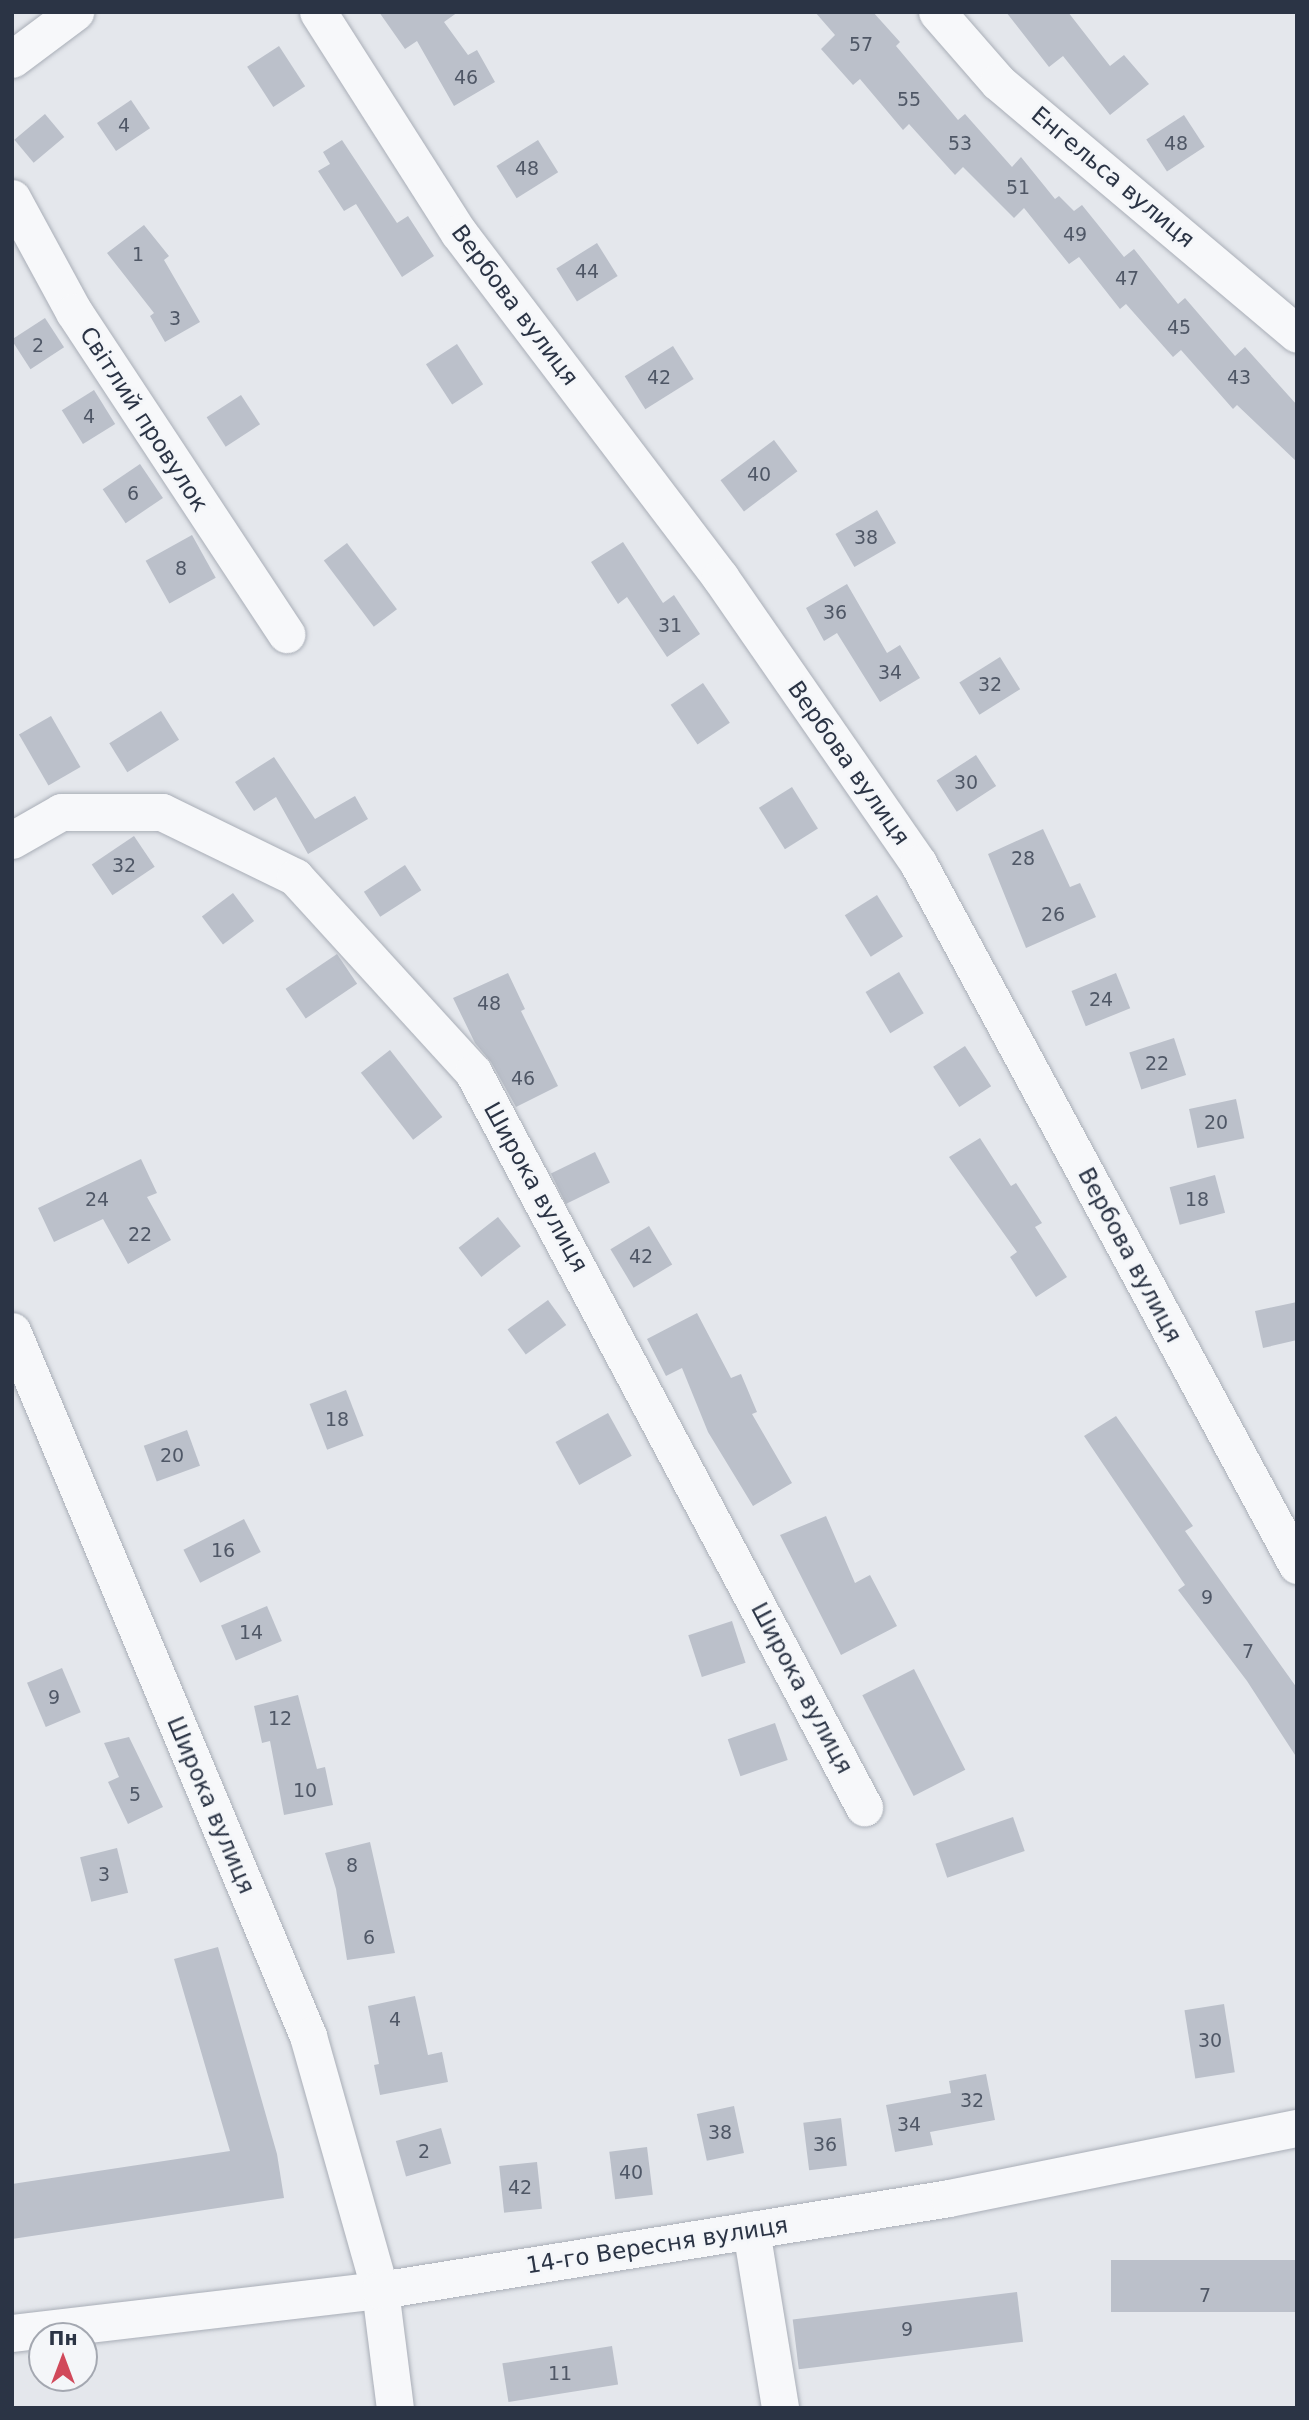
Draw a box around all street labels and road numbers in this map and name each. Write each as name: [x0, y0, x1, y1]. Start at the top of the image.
street label: Енгельса вулиця: [1026, 101, 1200, 253]
street label: Вербова вулиця: [446, 219, 584, 391]
street label: Світлий провулок: [74, 321, 214, 517]
street label: Вербова вулиця: [782, 676, 916, 850]
street label: Широка вулиця: [478, 1097, 594, 1277]
street label: Вербова вулиця: [1072, 1163, 1188, 1347]
street label: Широка вулиця: [745, 1598, 859, 1778]
street label: Широка вулиця: [161, 1712, 261, 1898]
street label: 14-го Вересня вулиця: [524, 2211, 790, 2279]

